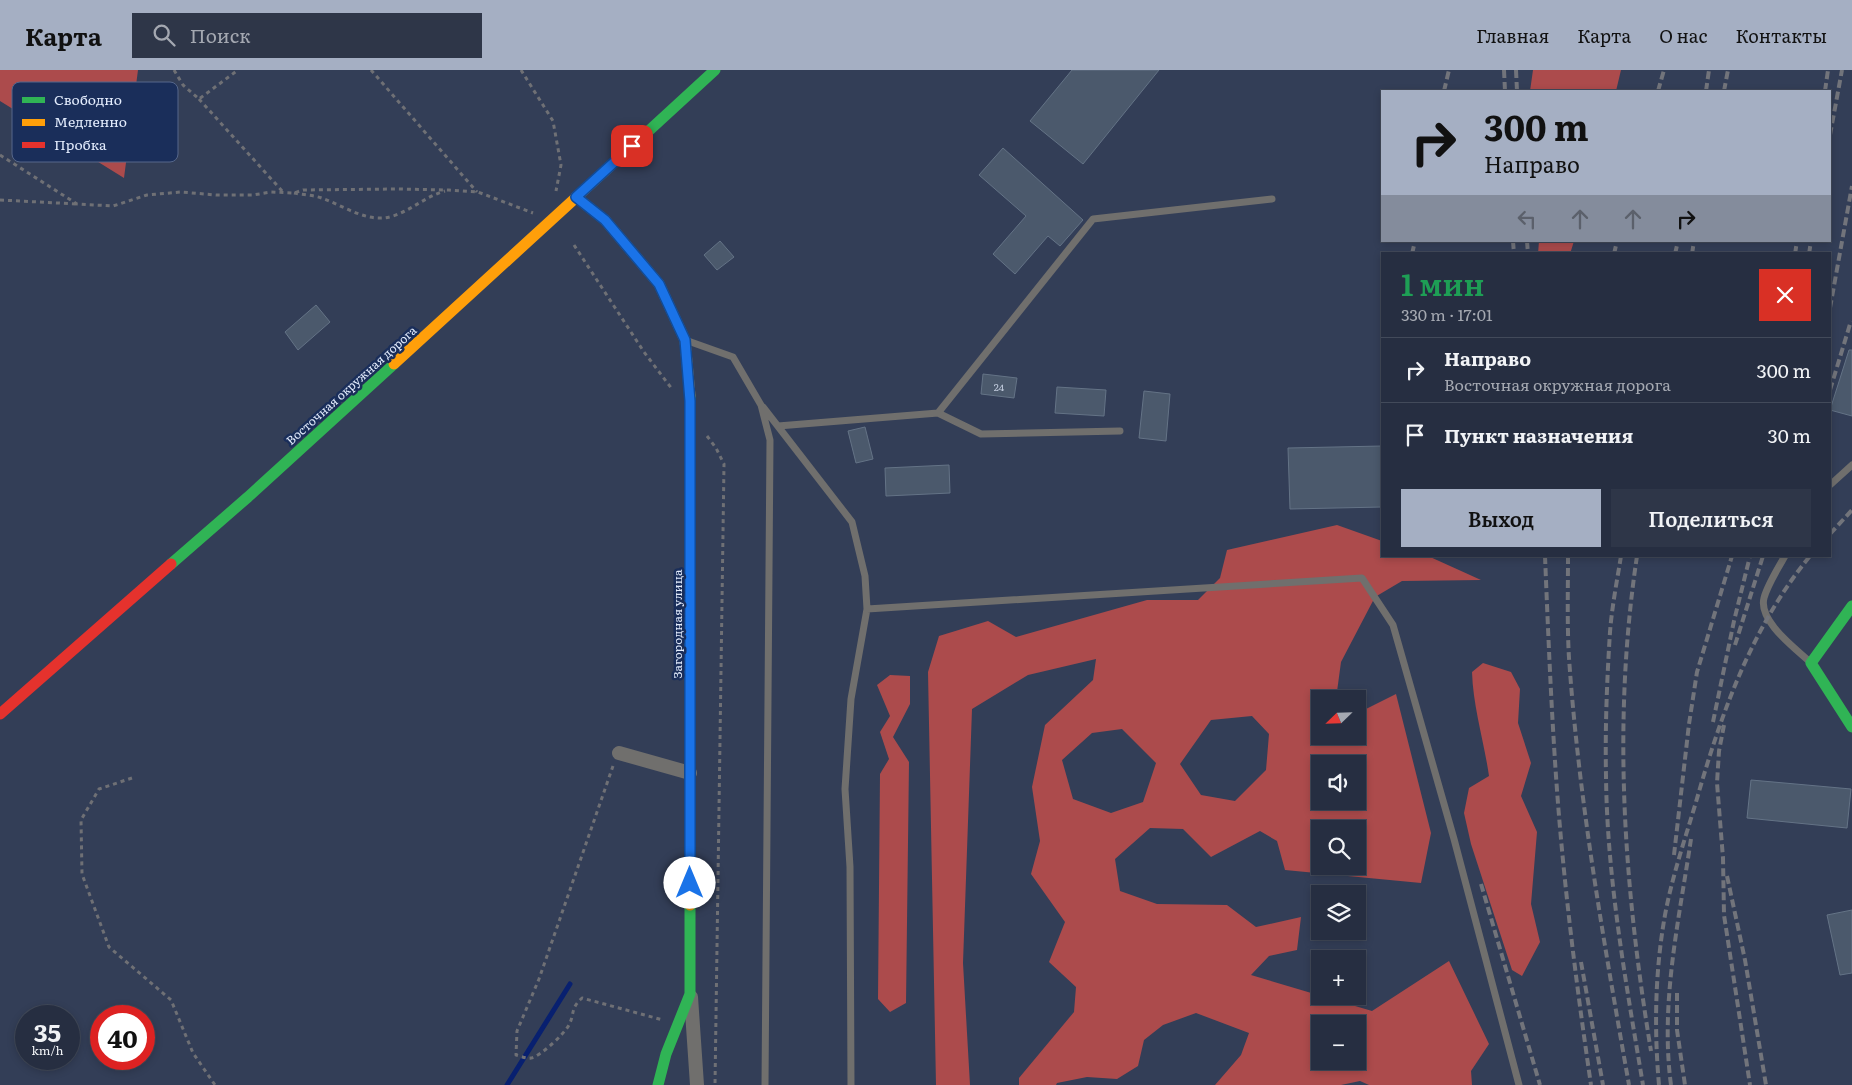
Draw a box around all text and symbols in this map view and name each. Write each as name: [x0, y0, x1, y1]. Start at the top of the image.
search box: [132, 13, 482, 58]
text: Карта: [25, 18, 102, 53]
icon: search: [150, 21, 178, 49]
text: Поиск: [190, 21, 251, 49]
text: Главная: [1476, 22, 1549, 49]
text: Карта: [1577, 22, 1631, 49]
text: О нас: [1659, 22, 1707, 49]
text: Контакты: [1735, 22, 1827, 49]
legend: [12, 82, 178, 162]
text: Свободно: [54, 89, 122, 109]
text: 300 m: [1484, 100, 1589, 152]
icon: right: [1401, 110, 1466, 175]
text: Медленно: [54, 111, 127, 131]
pin: [611, 125, 653, 167]
icon: arrive: [618, 132, 646, 160]
text: Пробка: [54, 134, 107, 154]
text: Направо: [1484, 147, 1580, 180]
icon: left: [1513, 205, 1541, 233]
icon: ahead: [1566, 205, 1594, 233]
icon: ahead: [1619, 205, 1647, 233]
icon: right: [1672, 205, 1700, 233]
text: 1 мин: [1401, 261, 1484, 305]
button: close: [1759, 269, 1811, 321]
text: 330 m · 17:01: [1401, 302, 1492, 326]
street label: Восточная окружная дорога: [282, 321, 421, 449]
text: Направо: [1444, 344, 1531, 372]
icon: right: [1401, 356, 1429, 384]
text: 300 m: [1757, 356, 1811, 384]
text: Восточная окружная дорога: [1444, 372, 1671, 396]
house number: 24: [994, 379, 1005, 394]
icon: arrive: [1401, 421, 1429, 449]
text: Пункт назначения: [1444, 421, 1633, 449]
text: 30 m: [1767, 421, 1811, 449]
button: Выход: [1401, 489, 1601, 547]
button: Поделиться: [1611, 489, 1811, 547]
street label: Загородная улица: [668, 569, 686, 678]
north arrow: [1311, 690, 1366, 745]
map controls: [1311, 690, 1366, 1070]
button: sound: [1311, 755, 1366, 810]
button: search: [1311, 820, 1366, 875]
position arrow: [663, 856, 715, 908]
button: layers: [1311, 885, 1366, 940]
button: +: [1311, 950, 1366, 1005]
speed limit sign: 40: [90, 1005, 155, 1070]
text: 35: [34, 1013, 61, 1050]
button: −: [1311, 1015, 1366, 1070]
text: km/h: [32, 1041, 63, 1059]

